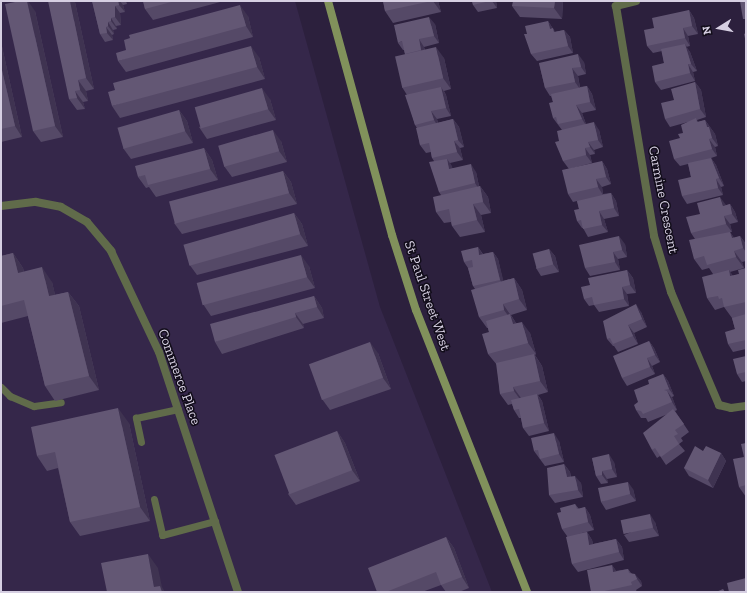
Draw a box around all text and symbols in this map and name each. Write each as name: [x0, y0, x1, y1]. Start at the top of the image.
north arrow: [699, 8, 739, 48]
text: N: [700, 25, 714, 36]
street label: Carmine Crescent: [644, 145, 682, 255]
street label: St Paul Street West: [400, 239, 454, 353]
street label: Commerce Place: [154, 327, 204, 427]

